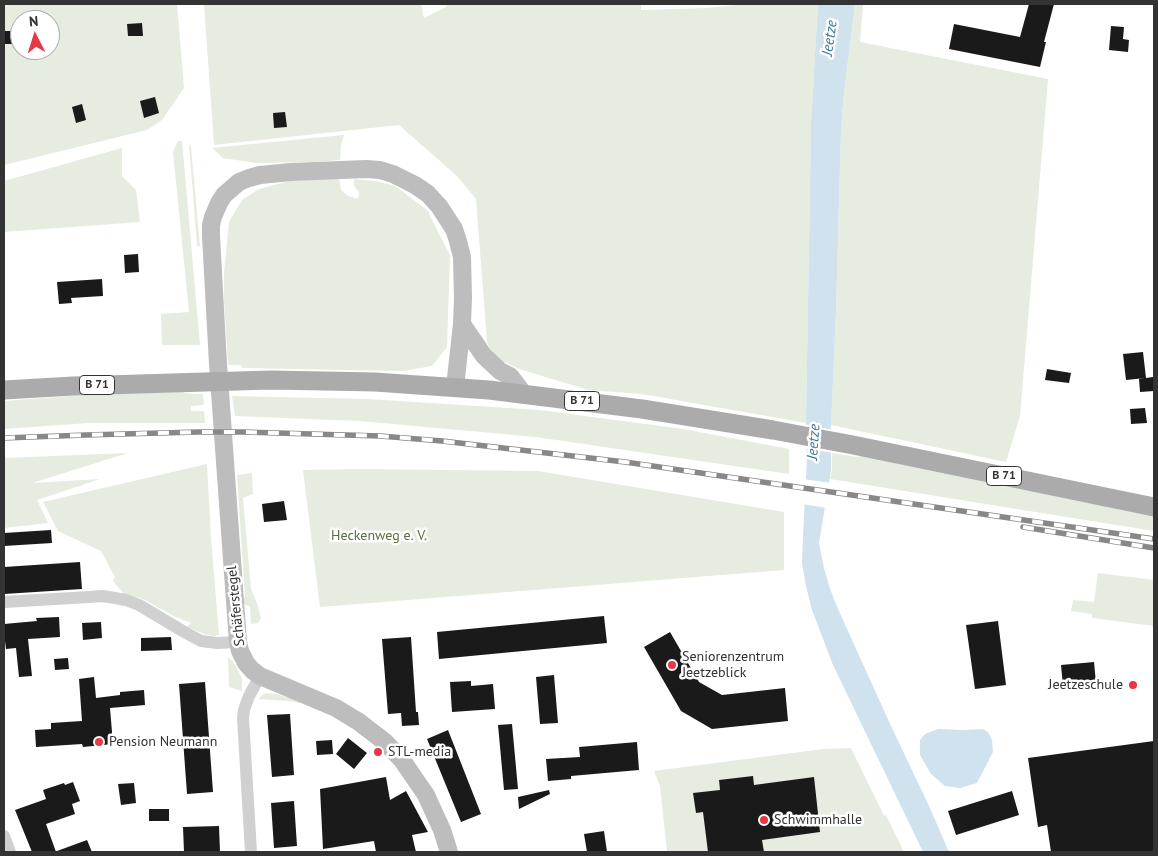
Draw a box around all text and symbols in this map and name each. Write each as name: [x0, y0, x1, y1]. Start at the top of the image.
north arrow: [10, 10, 60, 60]
text: N: [28, 12, 39, 30]
water label: Jeetze: [819, 19, 841, 57]
road number: B 71: [80, 376, 114, 394]
road number: B 71: [564, 392, 600, 411]
water label: Jeetze: [804, 423, 824, 461]
road number: B 71: [986, 466, 1022, 486]
park label: Heckenweg e. V.: [331, 528, 427, 544]
street label: Schäferstegel: [223, 565, 249, 647]
place label: Seniorenzentrum Jeetzeblick: [682, 649, 784, 682]
marker: Seniorenzentrum Jeetzeblick: [666, 659, 678, 671]
place label: Jeetzeschule: [1048, 677, 1123, 693]
marker: Jeetzeschule: [1127, 679, 1139, 691]
place label: Pension Neumann: [109, 734, 217, 750]
marker: Pension Neumann: [93, 736, 105, 748]
place label: STL-media: [388, 744, 451, 760]
marker: STL-media: [372, 746, 384, 758]
place label: Schwimmhalle: [774, 812, 862, 828]
marker: Schwimmhalle: [758, 814, 770, 826]

